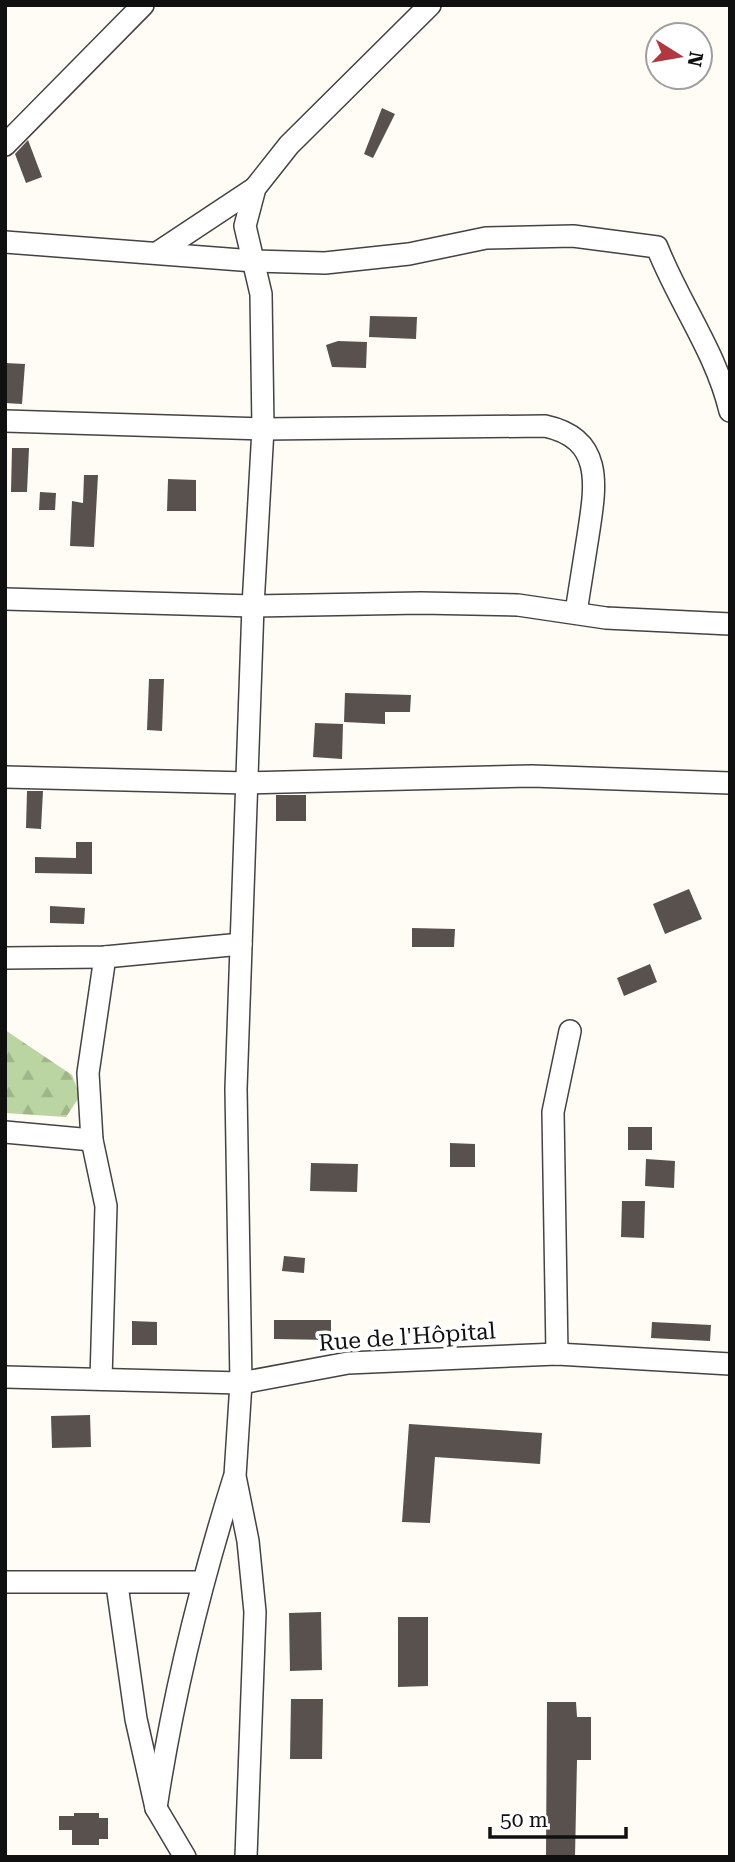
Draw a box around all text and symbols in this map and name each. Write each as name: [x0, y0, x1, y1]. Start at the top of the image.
north arrow: [644, 21, 714, 91]
text: N: [682, 50, 708, 69]
street label: Rue de l'Hôpital: [317, 1317, 497, 1357]
scale bar: [490, 1796, 626, 1840]
text: 50 m: [500, 1808, 548, 1832]

